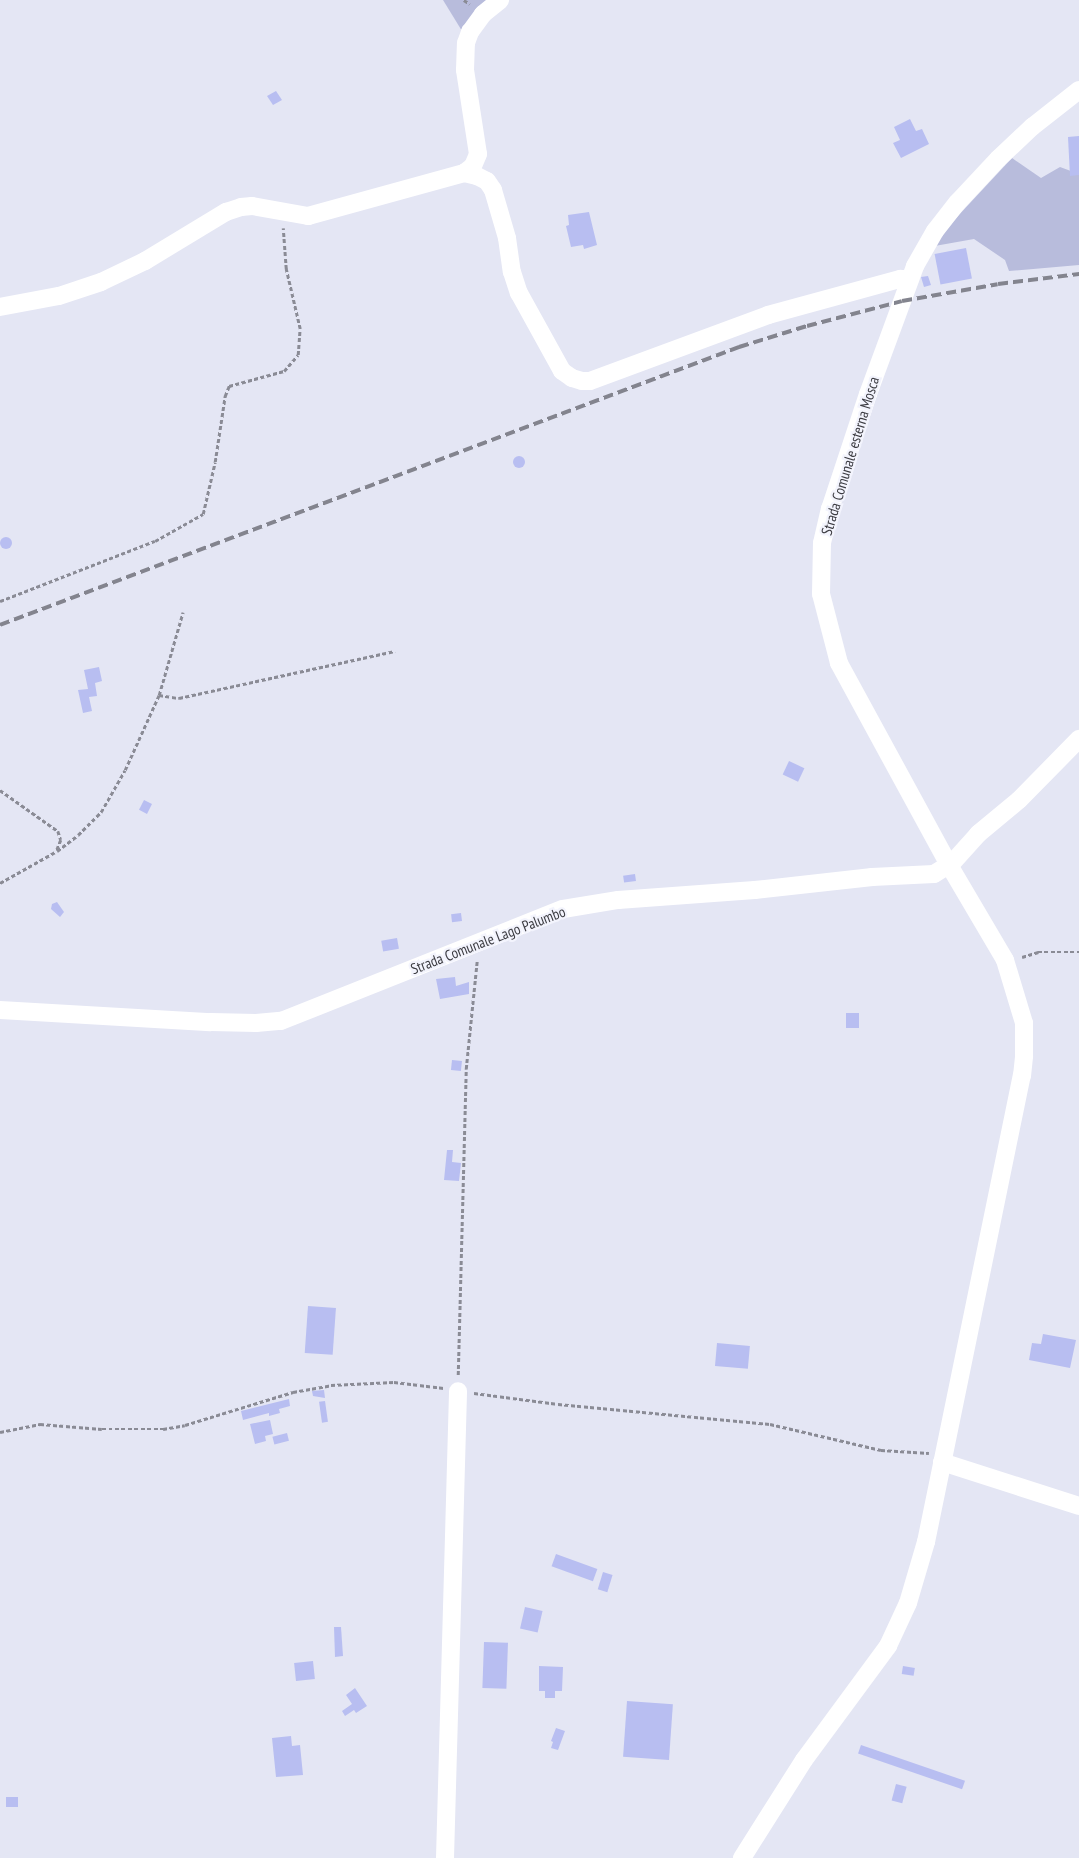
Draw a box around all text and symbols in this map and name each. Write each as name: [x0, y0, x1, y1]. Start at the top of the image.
street label: Strada Comunale esterna Mosca: [817, 375, 883, 537]
street label: Strada Comunale Lago Palumbo: [408, 902, 568, 978]

